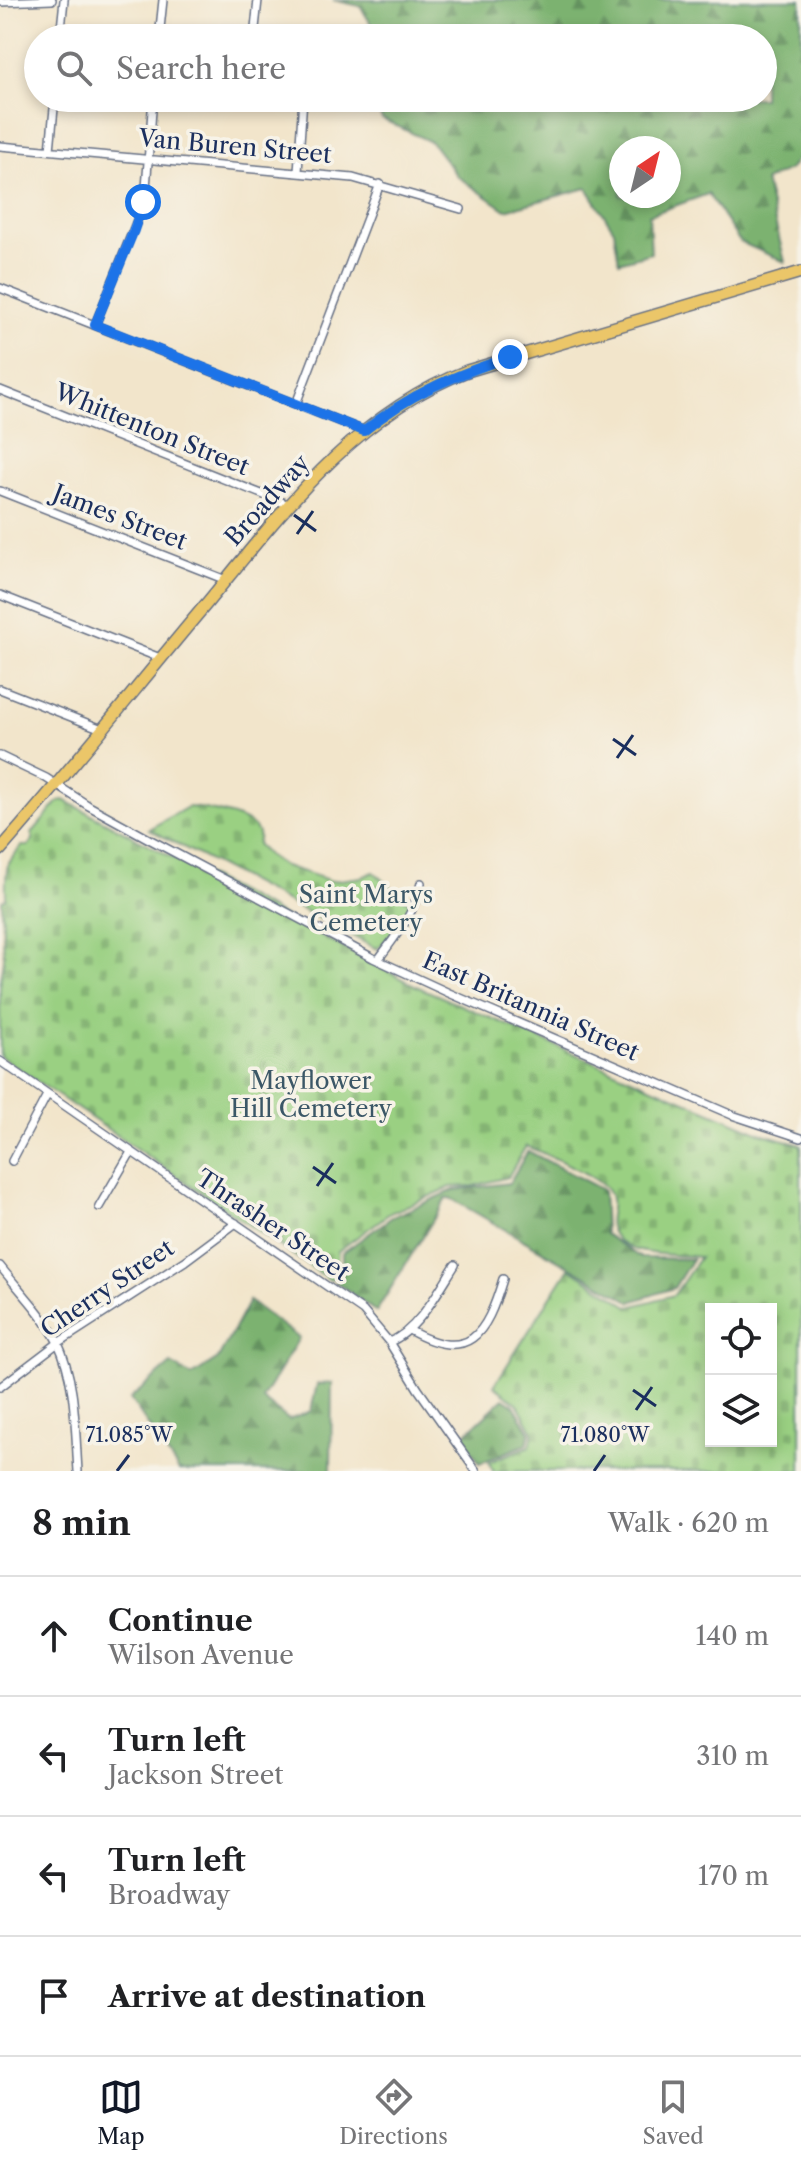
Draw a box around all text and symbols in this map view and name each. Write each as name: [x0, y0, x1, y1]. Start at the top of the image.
search box: [24, 24, 777, 112]
icon: search: [52, 46, 96, 90]
text: Search here: [116, 50, 286, 87]
street label: Van Buren Street: [136, 123, 333, 169]
north arrow: [609, 136, 681, 208]
route start: [125, 184, 161, 220]
route end: [492, 339, 528, 375]
street label: Whittenton Street: [50, 376, 254, 481]
street label: Broadway: [218, 448, 316, 552]
street label: James Street: [45, 477, 192, 556]
park label: Saint Marys Cemetery: [299, 880, 433, 937]
street label: East Britannia Street: [418, 945, 644, 1067]
park label: Mayflower Hill Cemetery: [230, 1066, 392, 1123]
street label: Thrasher Street: [191, 1163, 356, 1287]
street label: Cherry Street: [35, 1233, 179, 1343]
map controls: [705, 1303, 777, 1447]
button: locate: [705, 1303, 777, 1375]
button: layers: [705, 1375, 777, 1447]
text: 71.085°W: [85, 1423, 174, 1447]
text: 71.080°W: [561, 1423, 651, 1447]
text: 8 min: [32, 1502, 131, 1544]
text: Walk · 620 m: [608, 1507, 769, 1539]
text: Continue: [108, 1602, 253, 1639]
icon: ahead: [32, 1614, 76, 1658]
text: 140 m: [695, 1620, 769, 1652]
text: Wilson Avenue: [108, 1639, 294, 1671]
text: Turn left: [108, 1722, 245, 1759]
icon: left: [32, 1734, 76, 1778]
text: 310 m: [696, 1740, 769, 1772]
text: Jackson Street: [108, 1759, 283, 1791]
text: Turn left: [108, 1842, 245, 1879]
icon: left: [32, 1854, 76, 1898]
text: 170 m: [698, 1860, 769, 1892]
text: Broadway: [108, 1879, 230, 1911]
icon: arrive: [32, 1974, 76, 2018]
text: Arrive at destination: [108, 1978, 426, 2015]
tab: Map: [97, 2075, 145, 2150]
tab: Directions: [339, 2075, 448, 2150]
tab: Saved: [643, 2075, 704, 2150]

